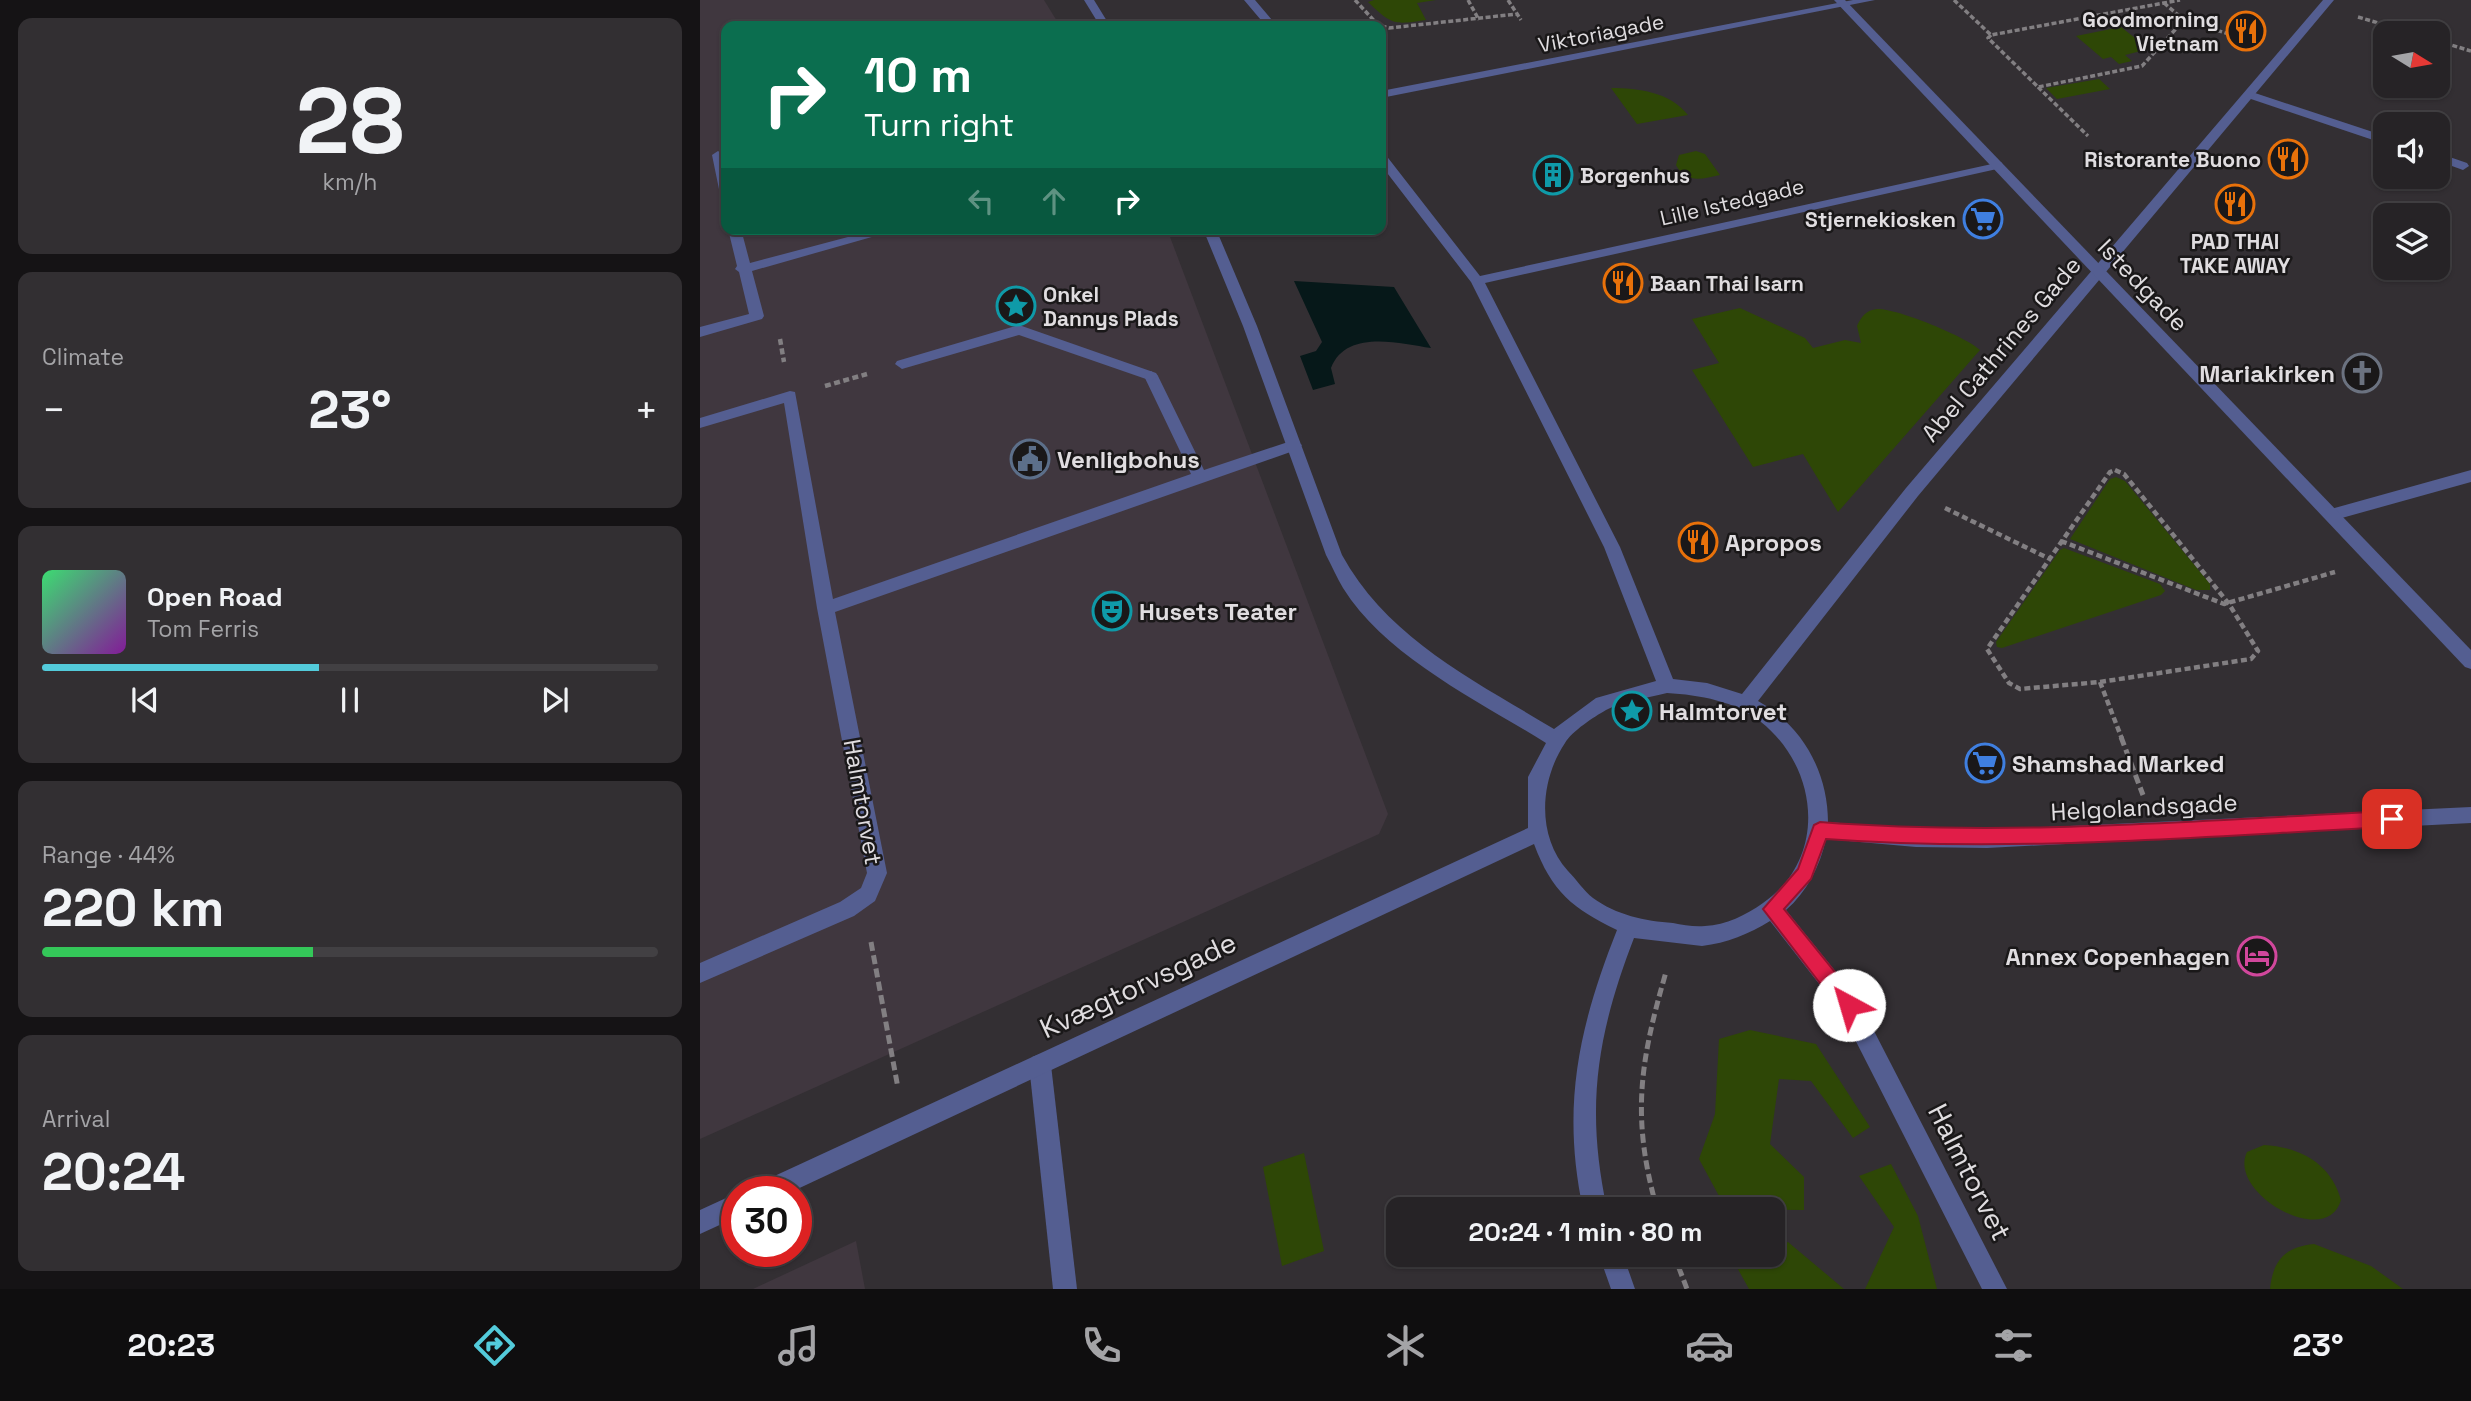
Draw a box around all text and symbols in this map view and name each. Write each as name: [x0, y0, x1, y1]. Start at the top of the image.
place label: Goodmorning Vietnam: [2082, 6, 2219, 57]
street label: Viktoriagade: [1536, 8, 1666, 58]
restaurant icon: Goodmorning Vietnam: [2225, 10, 2267, 52]
north arrow: [2373, 21, 2450, 98]
map controls: [2373, 21, 2450, 280]
text: 10 m: [864, 44, 972, 106]
icon: right: [749, 49, 840, 140]
text: 28: [296, 63, 404, 180]
text: Turn right: [864, 105, 1014, 145]
button: sound: [2373, 112, 2450, 189]
restaurant icon: Ristorante Buono: [2267, 138, 2309, 180]
place label: Ristorante Buono: [2084, 146, 2261, 173]
building icon: Borgenhus: [1532, 154, 1574, 196]
place label: Borgenhus: [1580, 162, 1690, 189]
text: km/h: [323, 167, 377, 197]
street label: Lille Istedgade: [1657, 172, 1807, 232]
icon: left: [962, 182, 1000, 220]
icon: ahead: [1035, 182, 1073, 220]
icon: right: [1108, 182, 1146, 220]
restaurant icon: PAD THAI TAKE AWAY: [2214, 183, 2256, 225]
supermarket icon: Stjernekiosken: [1962, 198, 2004, 240]
button: layers: [2373, 203, 2450, 280]
place label: Stjernekiosken: [1805, 206, 1956, 233]
place label: PAD THAI TAKE AWAY: [2180, 228, 2290, 279]
street label: Istedgade: [2091, 232, 2195, 338]
street label: Abel Cathrines Gade: [1914, 250, 2088, 448]
restaurant icon: Baan Thai Isarn: [1602, 262, 1644, 304]
place label: Baan Thai Isarn: [1650, 270, 1804, 297]
place label: Onkel Dannys Plads: [1043, 281, 1179, 332]
place icon: Onkel Dannys Plads: [995, 285, 1037, 327]
text: Climate: [42, 342, 124, 372]
church icon: Mariakirken: [2341, 352, 2383, 394]
place label: Mariakirken: [2199, 358, 2335, 389]
text: 23°: [309, 377, 392, 443]
text: −: [42, 386, 66, 434]
text: +: [634, 386, 658, 434]
public building icon: Venligbohus: [1009, 438, 1051, 480]
place label: Venligbohus: [1057, 444, 1200, 475]
restaurant icon: Apropos: [1677, 521, 1719, 563]
place label: Apropos: [1725, 527, 1822, 558]
text: Open Road: [147, 580, 283, 614]
theatre icon: Husets Teater: [1091, 590, 1133, 632]
place label: Husets Teater: [1139, 596, 1297, 627]
text: Tom Ferris: [147, 614, 259, 644]
icon: previous: [126, 681, 164, 719]
icon: pause: [331, 681, 369, 719]
icon: next: [536, 681, 574, 719]
place icon: Halmtorvet: [1611, 690, 1653, 732]
place label: Halmtorvet: [1659, 696, 1787, 727]
street label: Halmtorvet: [837, 737, 889, 867]
supermarket icon: Shamshad Marked: [1964, 742, 2006, 784]
place label: Shamshad Marked: [2012, 748, 2225, 779]
street label: Helgolandsgade: [2050, 787, 2238, 827]
pin: [2362, 789, 2422, 849]
icon: arrive: [2373, 800, 2411, 838]
text: Range · 44%: [42, 840, 175, 870]
text: 220 km: [42, 875, 224, 941]
street label: Kvægtorvsgade: [1034, 924, 1242, 1046]
hotel icon: Annex Copenhagen: [2236, 935, 2278, 977]
place label: Annex Copenhagen: [2005, 941, 2230, 972]
position arrow: [1812, 968, 1886, 1042]
street label: Halmtorvet: [1920, 1098, 2020, 1246]
text: Arrival: [42, 1104, 110, 1134]
text: 20:24: [42, 1139, 185, 1205]
speed limit sign: 30: [721, 1176, 812, 1267]
text: 20:24 · 1 min · 80 m: [1468, 1215, 1703, 1249]
icon: directions: [470, 1321, 519, 1370]
icon: music: [774, 1321, 823, 1370]
icon: phone: [1077, 1321, 1126, 1370]
icon: climate: [1381, 1321, 1430, 1370]
icon: car: [1685, 1321, 1734, 1370]
icon: filters: [1989, 1321, 2038, 1370]
text: 20:23: [127, 1325, 215, 1365]
text: 23°: [2292, 1325, 2344, 1365]

